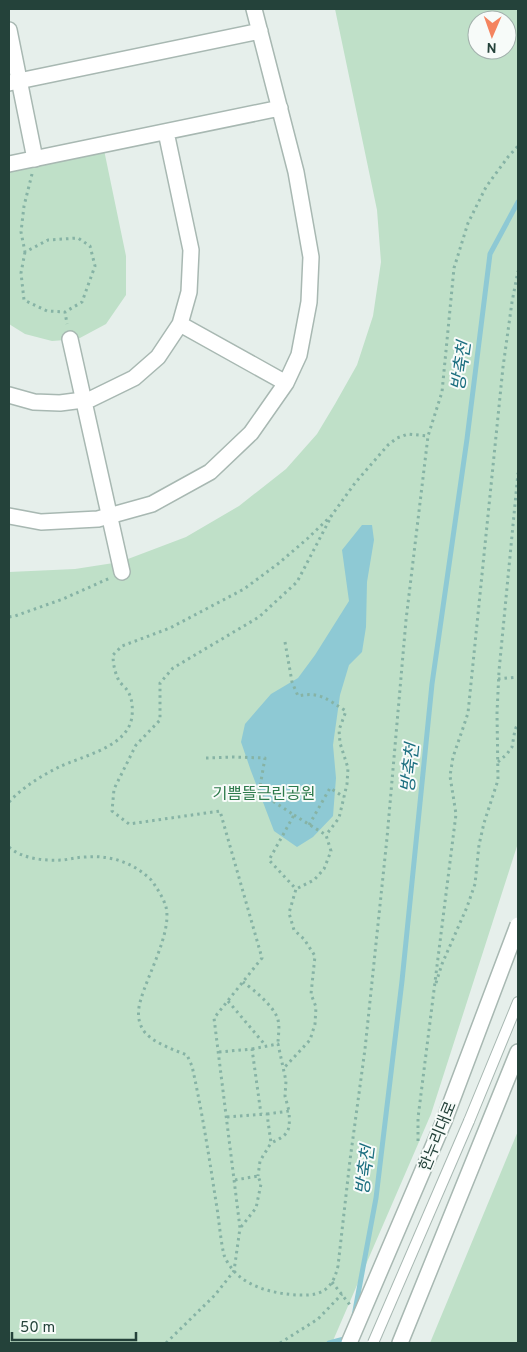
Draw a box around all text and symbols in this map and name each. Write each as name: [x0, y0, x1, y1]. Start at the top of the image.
north arrow: [467, 10, 517, 60]
text: N: [486, 38, 497, 55]
water label: 방축천: [448, 338, 478, 392]
water label: 방축천: [397, 740, 426, 794]
park label: 기쁨뜰근린공원: [212, 785, 316, 805]
street label: 한누리대로: [416, 1099, 462, 1175]
water label: 방축천: [352, 1142, 381, 1196]
scale bar: [12, 1310, 136, 1342]
text: 50 m: [20, 1319, 55, 1338]

